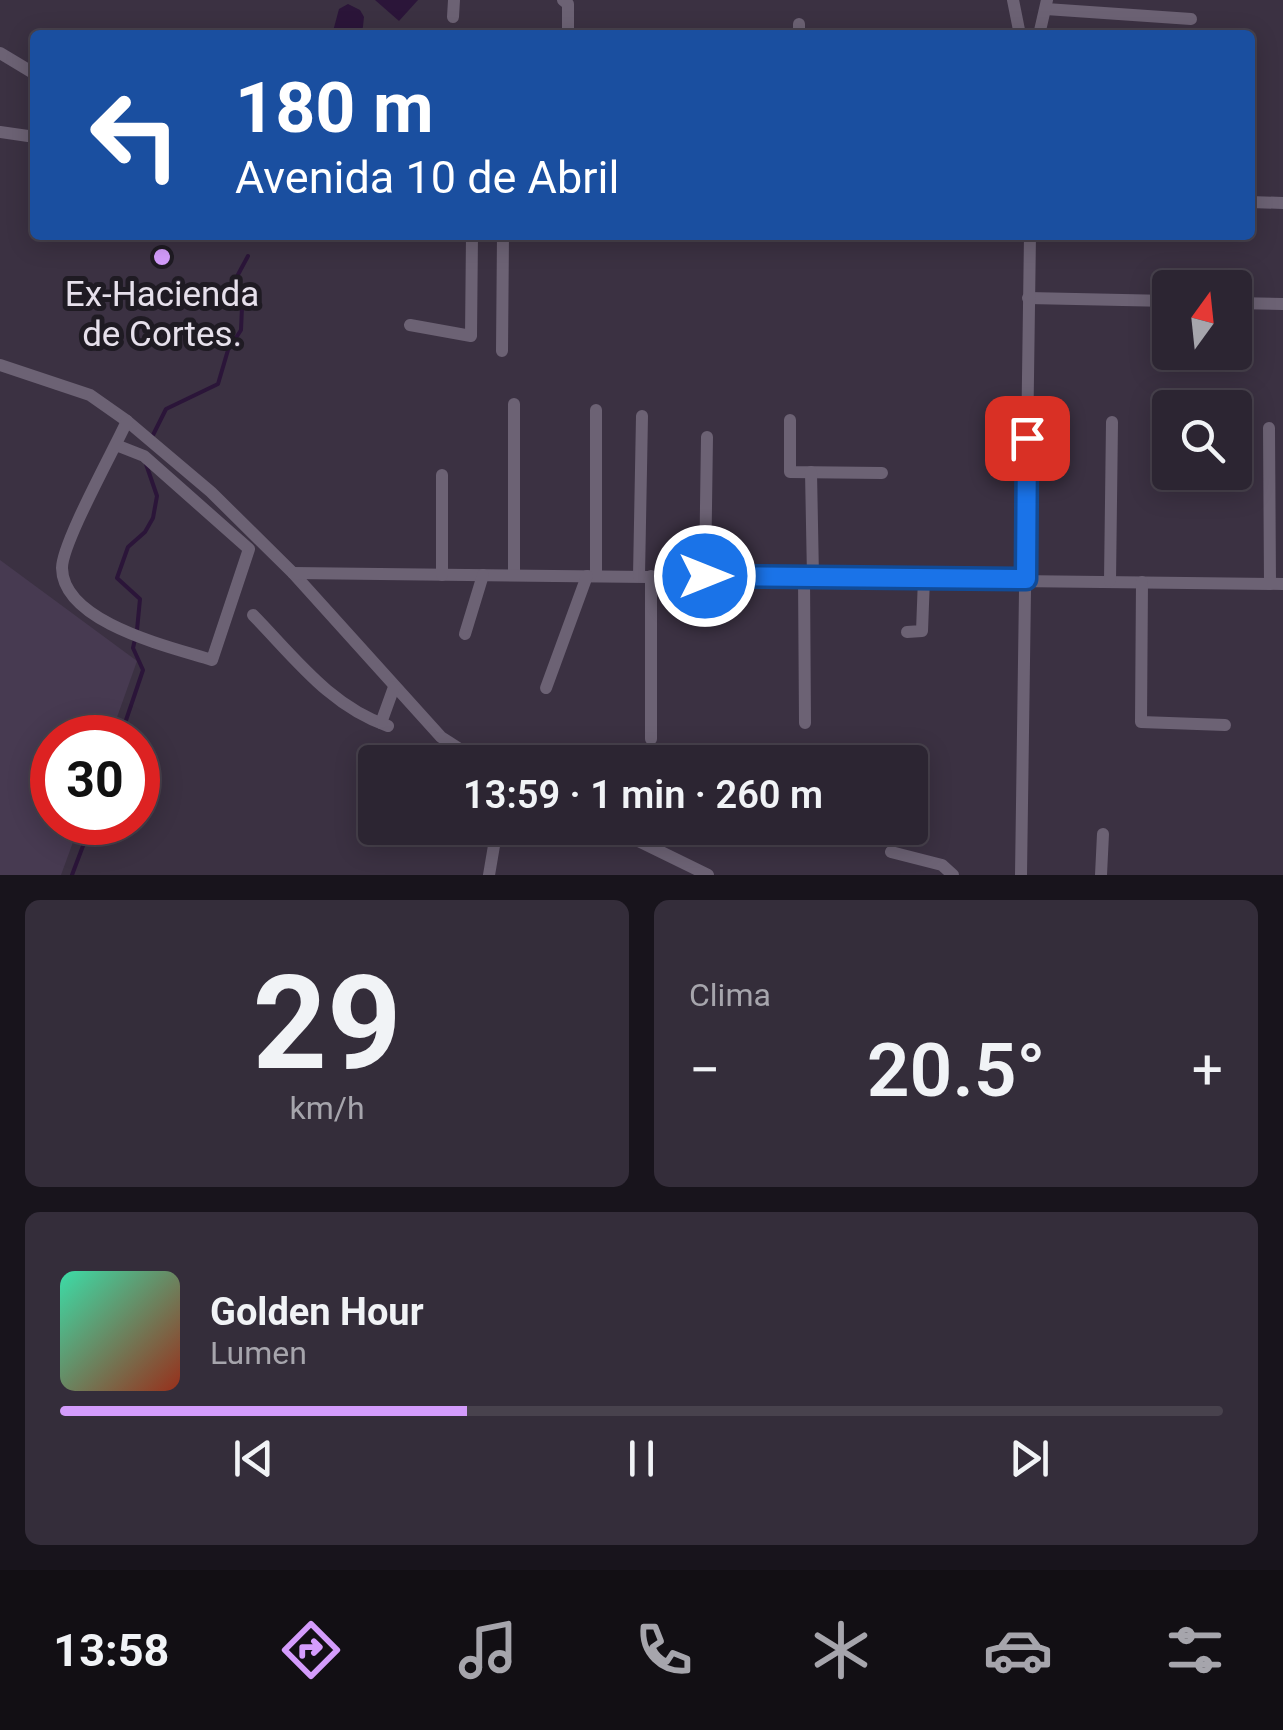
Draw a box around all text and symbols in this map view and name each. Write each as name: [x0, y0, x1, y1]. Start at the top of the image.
text: 180 m: [235, 67, 434, 149]
icon: left: [70, 70, 200, 200]
text: Avenida 10 de Abril: [235, 151, 619, 204]
marker: Ex-Hacienda de Cortes.: [151, 246, 173, 268]
north arrow: [1152, 270, 1252, 370]
map controls: [1152, 270, 1252, 490]
place label: Ex-Hacienda de Cortes.: [65, 274, 259, 355]
button: search: [1152, 390, 1252, 490]
pin: [985, 396, 1070, 481]
icon: arrive: [1000, 411, 1055, 466]
position arrow: [653, 524, 757, 628]
speed limit sign: 30: [30, 715, 160, 845]
text: 13:59 · 1 min · 260 m: [463, 773, 823, 817]
text: 29: [252, 947, 402, 1100]
text: Clima: [689, 976, 771, 1014]
text: 20.5°: [867, 1026, 1046, 1114]
text: −: [689, 1038, 720, 1102]
text: +: [1192, 1038, 1223, 1102]
text: km/h: [289, 1089, 365, 1127]
text: Golden Hour: [210, 1290, 424, 1334]
text: Lumen: [210, 1334, 307, 1372]
icon: previous: [226, 1431, 281, 1486]
icon: pause: [614, 1431, 669, 1486]
icon: next: [1002, 1431, 1057, 1486]
icon: directions: [276, 1615, 346, 1685]
icon: music: [453, 1615, 523, 1685]
icon: phone: [629, 1615, 699, 1685]
icon: climate: [806, 1615, 876, 1685]
icon: car: [983, 1615, 1053, 1685]
icon: filters: [1160, 1615, 1230, 1685]
text: 13:58: [53, 1624, 169, 1677]

